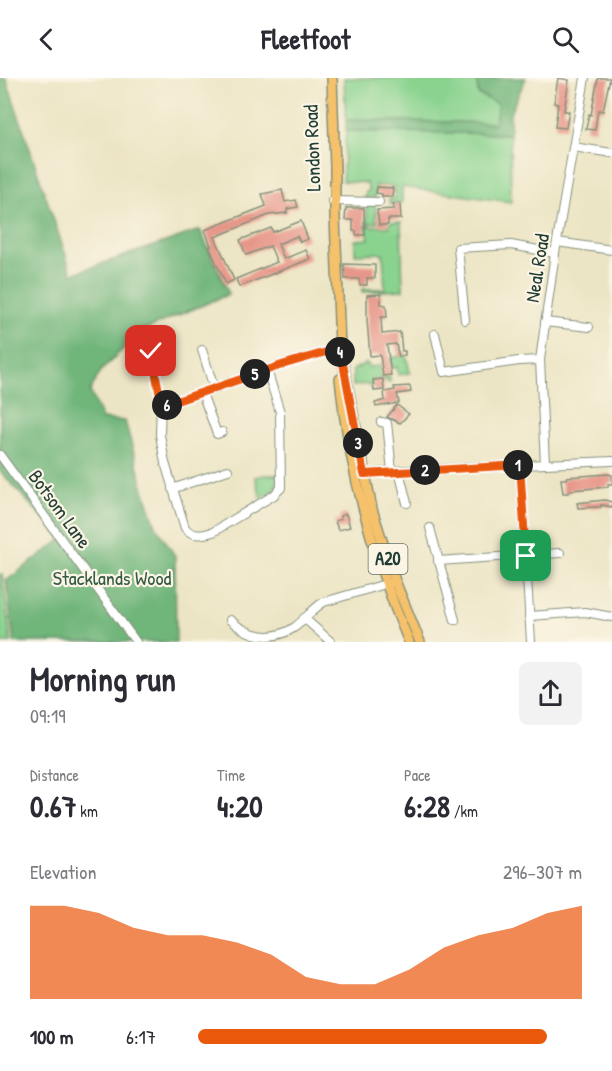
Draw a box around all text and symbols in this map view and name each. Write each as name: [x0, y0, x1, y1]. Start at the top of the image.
text: Fleetfoot: [262, 21, 350, 57]
icon: back: [30, 23, 63, 56]
icon: search: [549, 23, 582, 56]
street label: London Road: [296, 104, 327, 192]
street label: Neal Road: [518, 231, 555, 304]
pin: [125, 325, 176, 376]
icon: check: [134, 334, 167, 367]
pin: 4: [325, 337, 355, 367]
text: 4: [337, 341, 343, 363]
pin: 5: [240, 359, 270, 389]
text: 5: [252, 363, 258, 385]
pin: 6: [152, 390, 182, 420]
text: 6: [164, 394, 170, 416]
pin: 3: [343, 428, 373, 458]
text: 3: [354, 432, 362, 454]
pin: 1: [503, 450, 533, 480]
text: 1: [515, 454, 521, 476]
pin: 2: [410, 455, 440, 485]
text: 2: [421, 459, 429, 481]
street label: Botsom Lane: [23, 464, 98, 554]
pin: [500, 530, 551, 581]
icon: arrive: [509, 539, 542, 572]
road number: A20: [368, 544, 408, 574]
park label: Stacklands Wood: [53, 564, 171, 591]
text: Morning run: [30, 657, 176, 701]
button: share: [519, 662, 582, 725]
text: 09:19: [30, 702, 66, 729]
text: Distance: [30, 764, 79, 786]
text: Time: [217, 764, 245, 786]
text: Pace: [404, 764, 431, 786]
text: 0.67: [30, 786, 77, 826]
text: 4:20: [217, 786, 263, 826]
text: 6:28: [404, 786, 450, 826]
text: km: [77, 800, 98, 822]
text: /km: [450, 800, 478, 822]
text: Elevation: [30, 858, 96, 885]
text: 296–307 m: [503, 858, 582, 885]
text: 100 m: [30, 1023, 73, 1050]
text: 6:17: [126, 1023, 156, 1050]

